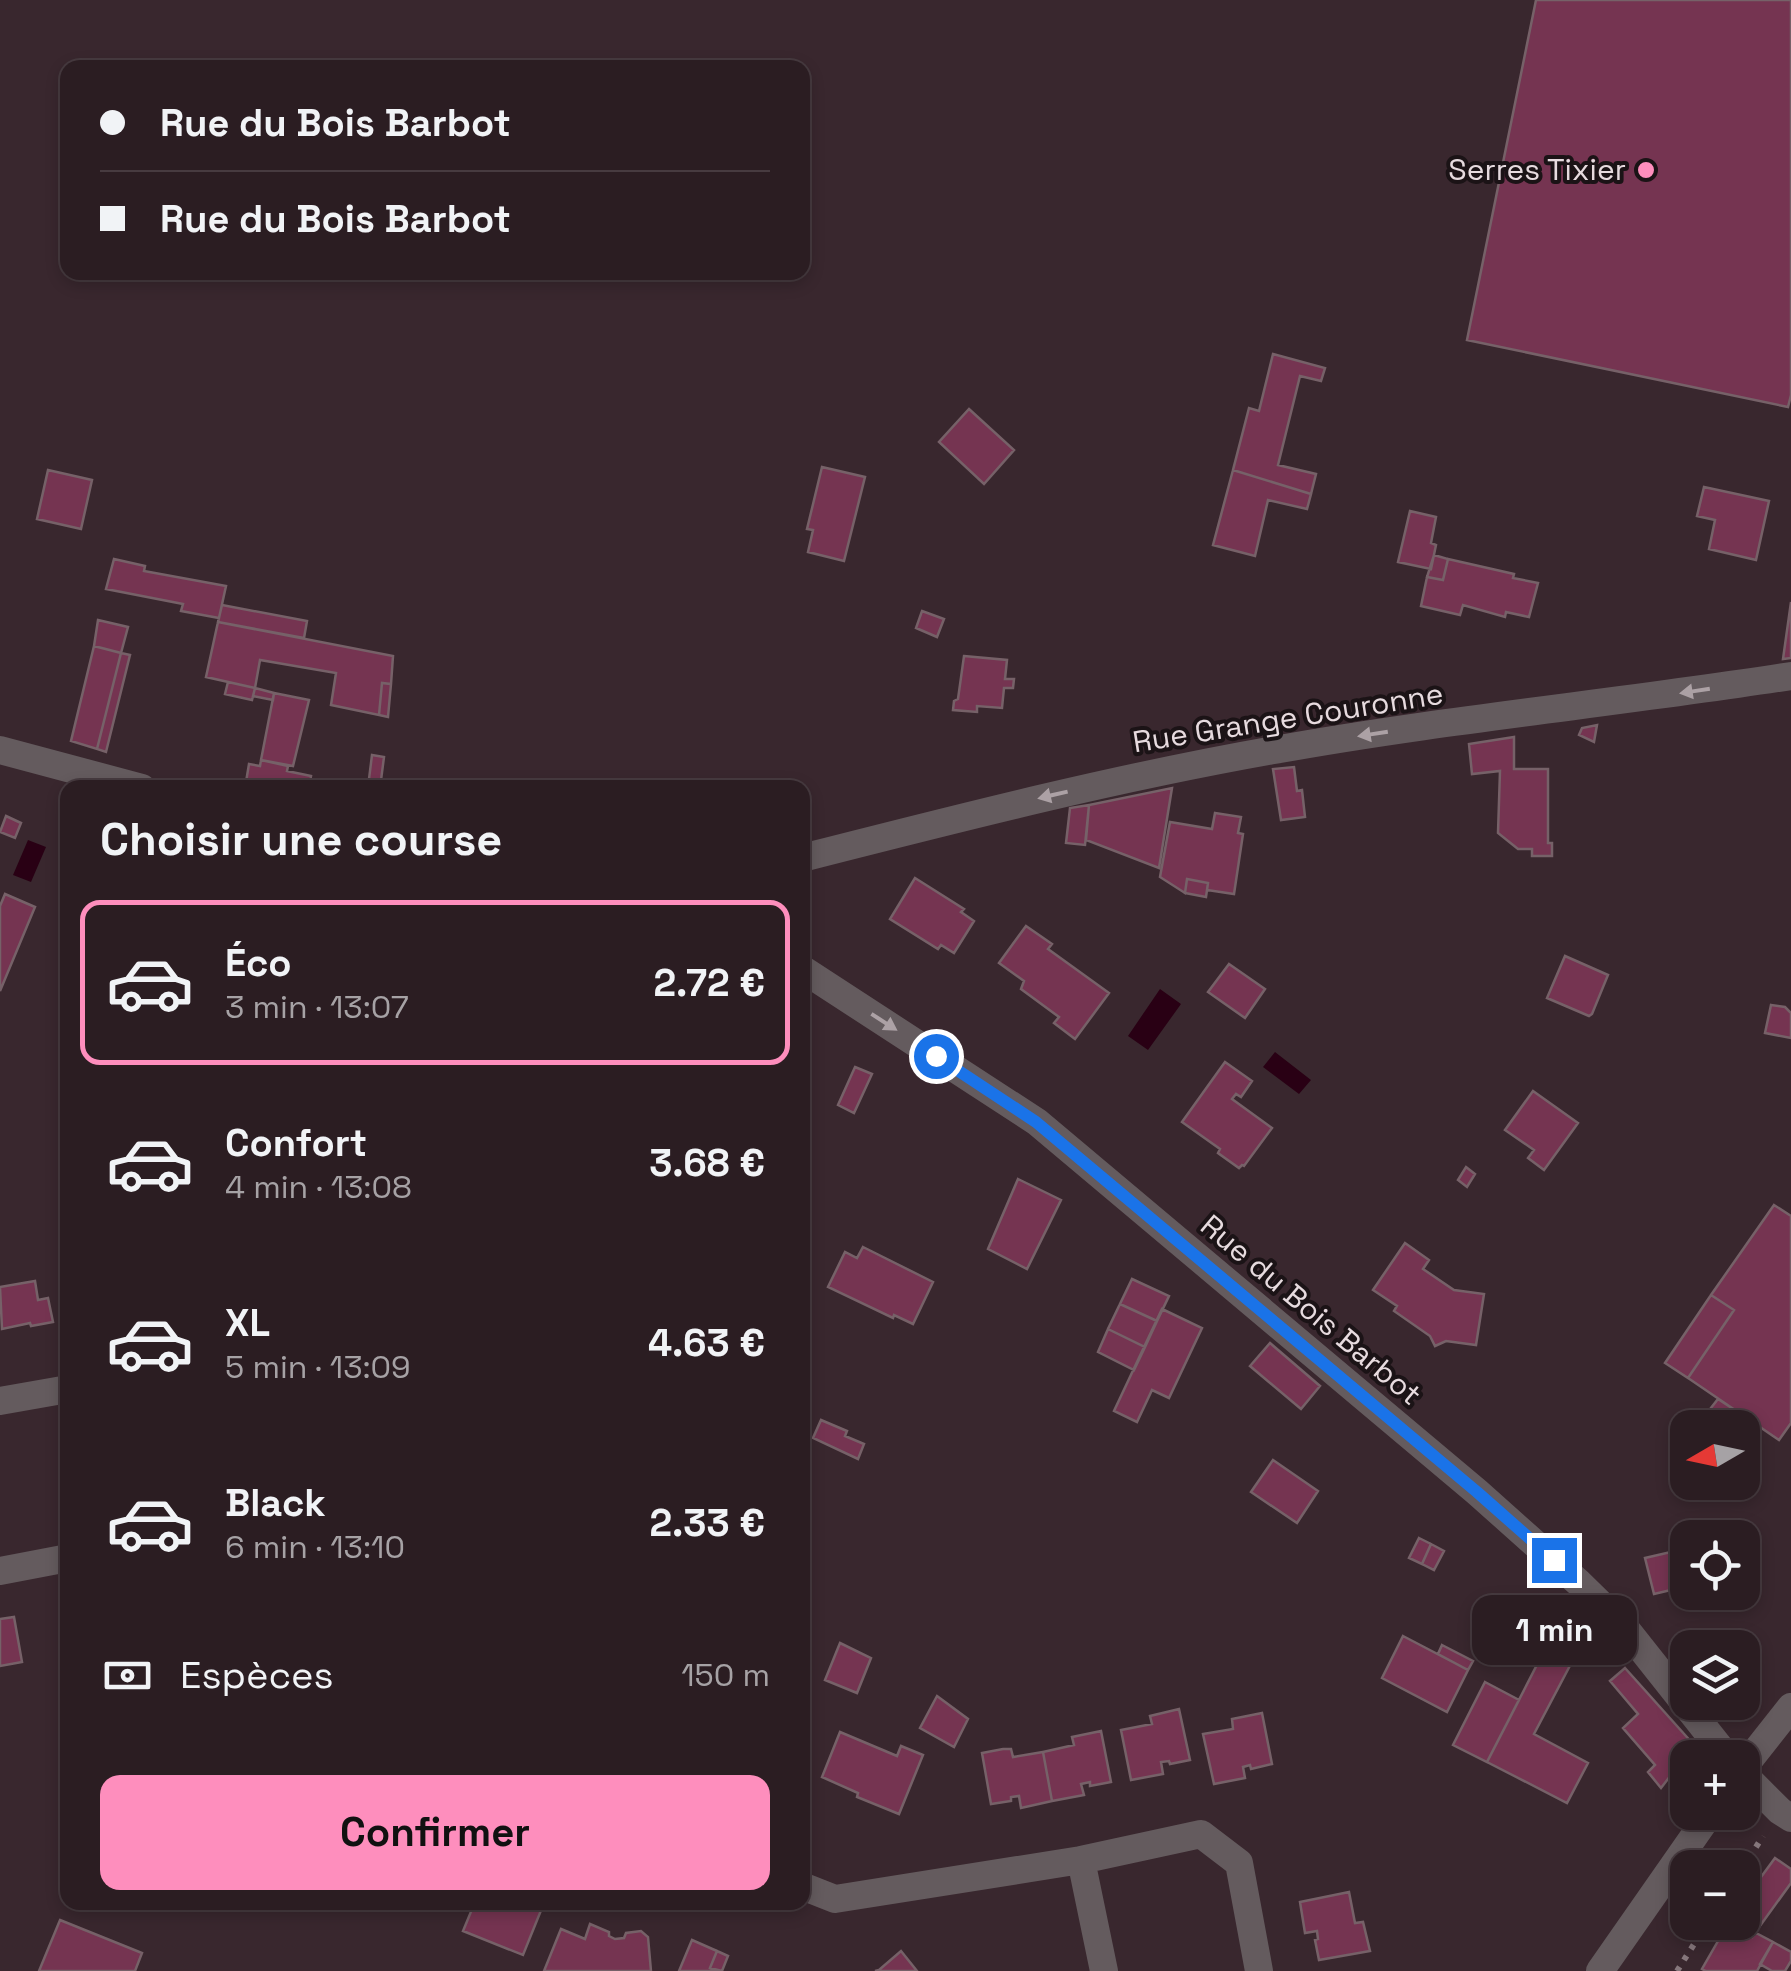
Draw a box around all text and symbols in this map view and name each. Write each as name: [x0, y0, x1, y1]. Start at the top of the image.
text: Rue du Bois Barbot: [160, 99, 511, 147]
place label: Serres Tixier: [1448, 150, 1626, 189]
marker: Serres Tixier: [1635, 159, 1657, 181]
text: Rue du Bois Barbot: [160, 195, 511, 243]
street label: Rue Grange Couronne: [1130, 674, 1446, 761]
one-way arrow: [1678, 684, 1710, 700]
one-way arrow: [1356, 727, 1388, 742]
one-way arrow: [1037, 788, 1068, 803]
text: Choisir une course: [100, 811, 502, 868]
icon: car: [105, 938, 195, 1028]
text: Éco: [225, 939, 292, 987]
text: 2.72 €: [654, 959, 765, 1007]
text: 3 min · 13:07: [225, 987, 409, 1027]
one-way arrow: [870, 1013, 898, 1031]
route start: [914, 1034, 959, 1079]
icon: car: [105, 1118, 195, 1208]
text: Confort: [225, 1119, 367, 1167]
text: 3.68 €: [649, 1139, 765, 1187]
text: 4 min · 13:08: [225, 1167, 412, 1207]
street label: Rue du Bois Barbot: [1193, 1206, 1430, 1414]
icon: car: [105, 1298, 195, 1388]
text: XL: [225, 1299, 270, 1347]
text: 4.63 €: [648, 1319, 765, 1367]
text: 5 min · 13:09: [225, 1347, 411, 1387]
north arrow: [1670, 1410, 1760, 1500]
map controls: [1670, 1410, 1760, 1940]
icon: car: [105, 1478, 195, 1568]
text: Black: [225, 1479, 326, 1527]
text: 2.33 €: [649, 1499, 765, 1547]
button: locate: [1670, 1520, 1760, 1610]
text: 6 min · 13:10: [225, 1527, 405, 1567]
route end: [1532, 1538, 1577, 1583]
callout: 1 min: [1472, 1595, 1636, 1665]
text: 1 min: [1515, 1610, 1594, 1650]
button: layers: [1670, 1630, 1760, 1720]
icon: cash: [100, 1648, 155, 1703]
text: Espèces: [180, 1651, 334, 1699]
text: 150 m: [681, 1655, 770, 1695]
button: +: [1670, 1740, 1760, 1830]
button: Confirmer: [100, 1775, 770, 1890]
button: −: [1670, 1850, 1760, 1940]

